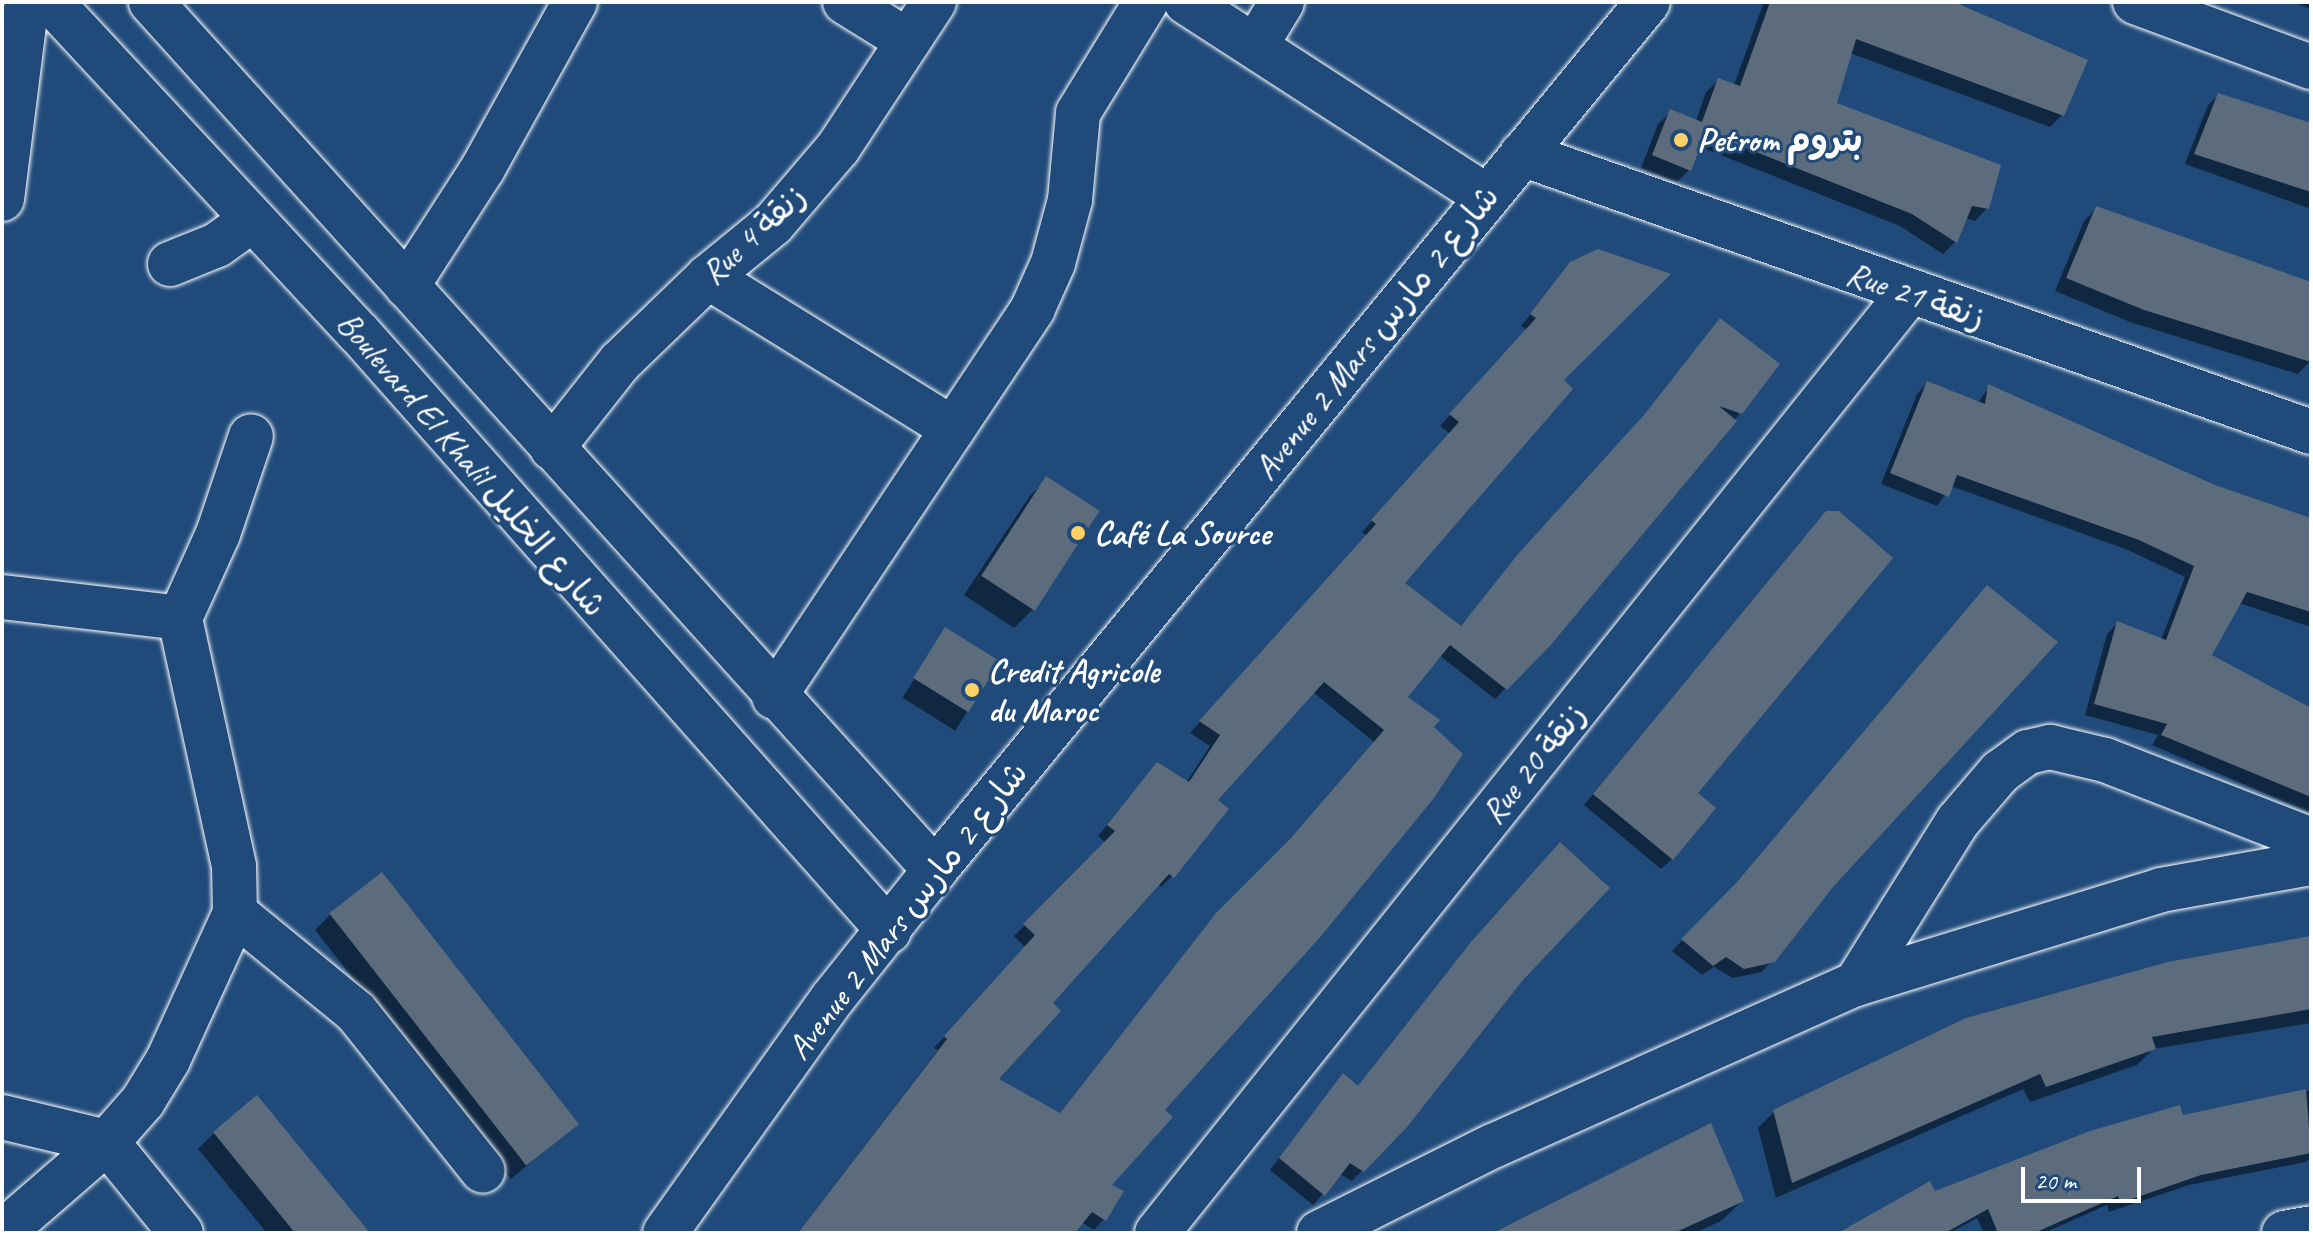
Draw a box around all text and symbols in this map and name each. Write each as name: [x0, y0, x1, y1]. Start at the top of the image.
place label: Petrom بتروم: [1697, 120, 1862, 160]
marker: Petrom بتروم: [1672, 131, 1690, 149]
street label: Rue 4 زنقة: [692, 175, 814, 293]
street label: Avenue 2 Mars شارع 2 مارس: [1245, 177, 1507, 487]
street label: Rue 21 زنقة: [1841, 252, 1991, 338]
street label: Boulevard El Khalil شارع الخليل: [328, 303, 616, 625]
place label: Café La Source: [1094, 513, 1270, 553]
marker: Café La Source: [1069, 524, 1087, 542]
place label: Credit Agricole du Maroc: [988, 650, 1159, 730]
marker: Credit Agricole du Maroc: [963, 681, 981, 699]
street label: Rue 20 زنقة: [1472, 694, 1594, 832]
street label: Avenue 2 Mars شارع 2 مارس: [778, 753, 1036, 1067]
scale bar: [2025, 1151, 2145, 1201]
text: 20 m: [2035, 1166, 2076, 1196]

